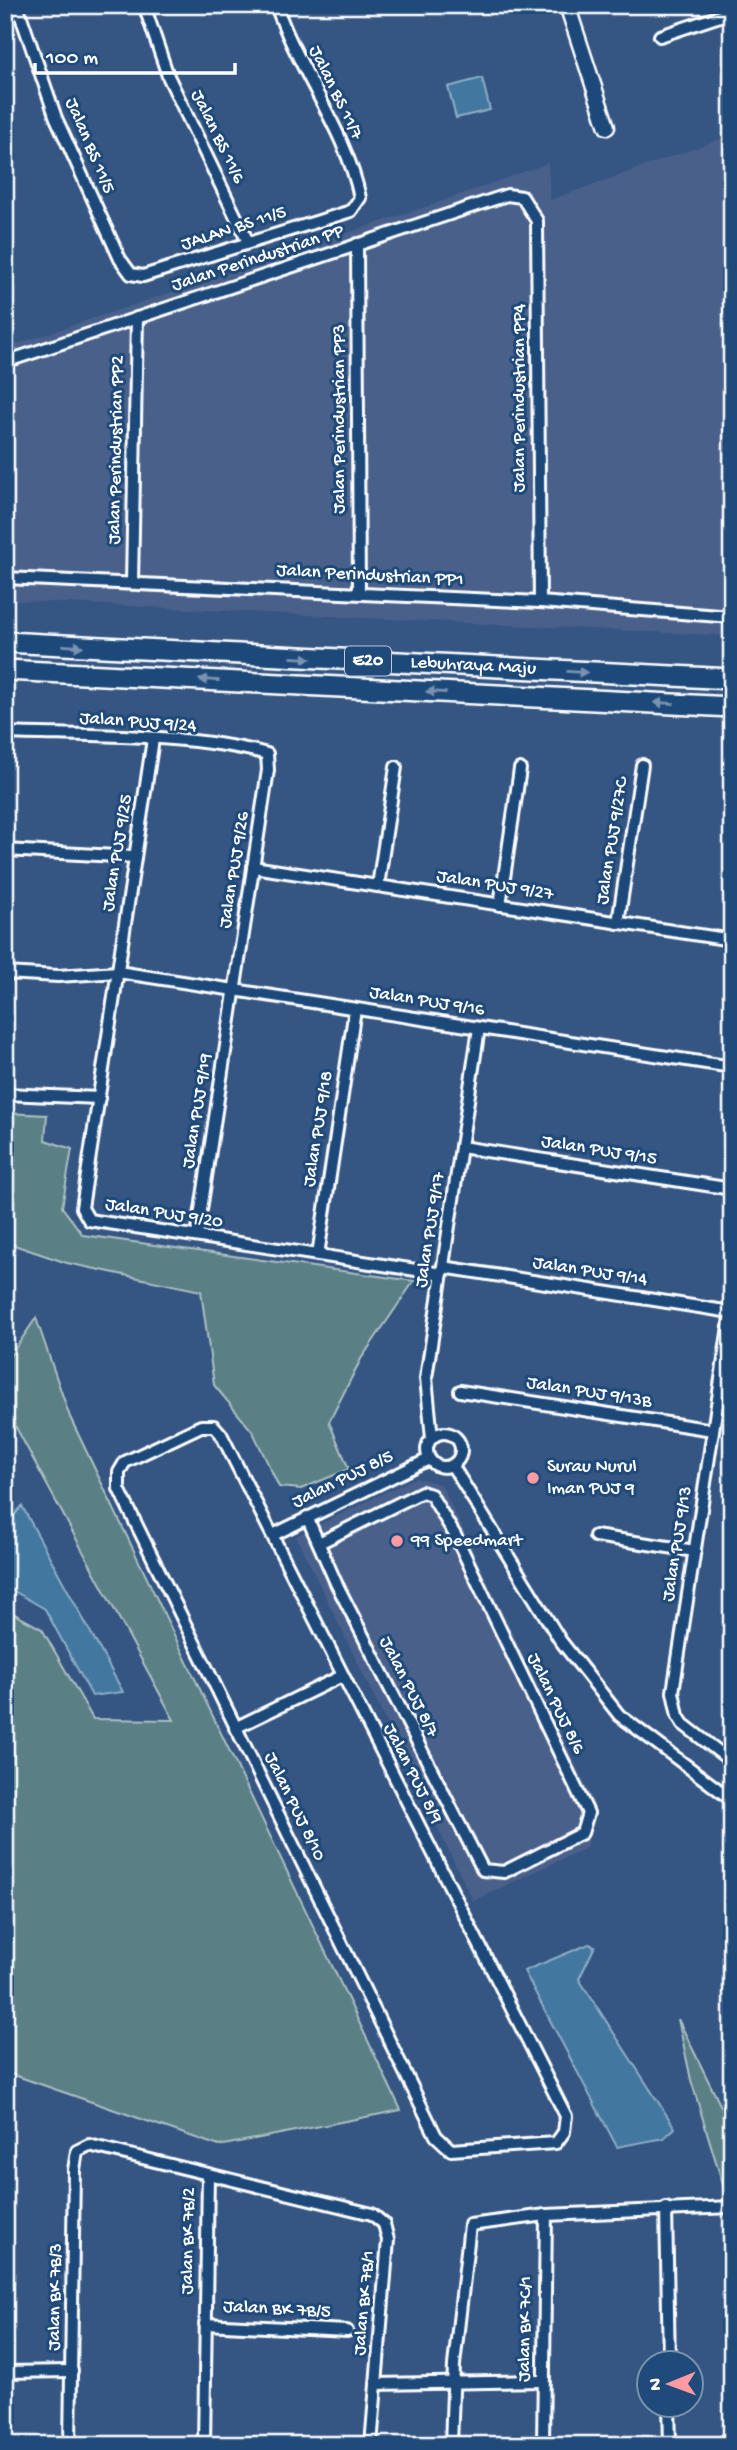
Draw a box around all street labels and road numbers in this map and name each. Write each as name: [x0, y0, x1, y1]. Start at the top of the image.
street label: Jalan BS 11/7: [302, 42, 368, 145]
street label: Jalan BS 11/6: [184, 86, 250, 188]
street label: Jalan BS 11/5: [59, 95, 119, 197]
street label: JALAN BS 11/5: [178, 201, 290, 257]
street label: Jalan Perindustrian PP: [169, 220, 348, 298]
street label: Jalan Perindustrian PP4: [509, 304, 532, 492]
street label: Jalan Perindustrian PP3: [329, 324, 352, 514]
street label: Jalan Perindustrian PP2: [104, 355, 130, 545]
street label: Jalan Perindustrian PP1: [276, 560, 464, 592]
road number: E20: [345, 646, 391, 676]
street label: Lebuhraya Maju: [410, 651, 537, 681]
street label: Jalan PUJ 9/24: [79, 707, 197, 739]
street label: Jalan PUJ 9/27C: [592, 774, 635, 906]
street label: Jalan PUJ 9/25: [97, 793, 139, 913]
street label: Jalan PUJ 9/26: [214, 810, 256, 930]
street label: Jalan PUJ 9/27: [435, 865, 556, 907]
street label: Jalan PUJ 9/16: [368, 982, 487, 1023]
street label: Jalan PUJ 9/19: [178, 1051, 219, 1170]
street label: Jalan PUJ 9/18: [298, 1069, 340, 1189]
street label: Jalan PUJ 9/15: [540, 1131, 658, 1171]
street label: Jalan PUJ 9/17: [411, 1170, 452, 1289]
street label: Jalan PUJ 9/20: [103, 1193, 225, 1235]
street label: Jalan PUJ 9/14: [531, 1252, 649, 1292]
street label: Jalan PUJ 9/13B: [525, 1372, 654, 1414]
street label: Jalan PUJ 8/5: [289, 1446, 397, 1514]
street label: Jalan PUJ 9/13: [658, 1485, 698, 1603]
street label: Jalan PUJ 8/7: [373, 1633, 444, 1742]
street label: Jalan PUJ 8/6: [521, 1650, 589, 1759]
street label: Jalan PUJ 8/9: [377, 1720, 447, 1828]
street label: Jalan PUJ 8/10: [258, 1749, 330, 1865]
street label: Jalan BK 7B/2: [177, 2187, 201, 2295]
street label: Jalan BK 7B/3: [44, 2243, 68, 2351]
street label: Jalan BK 7B/1: [349, 2250, 381, 2356]
street label: Jalan BK 7C/1: [514, 2276, 538, 2382]
street label: Jalan BK 7B/5: [223, 2296, 331, 2324]

